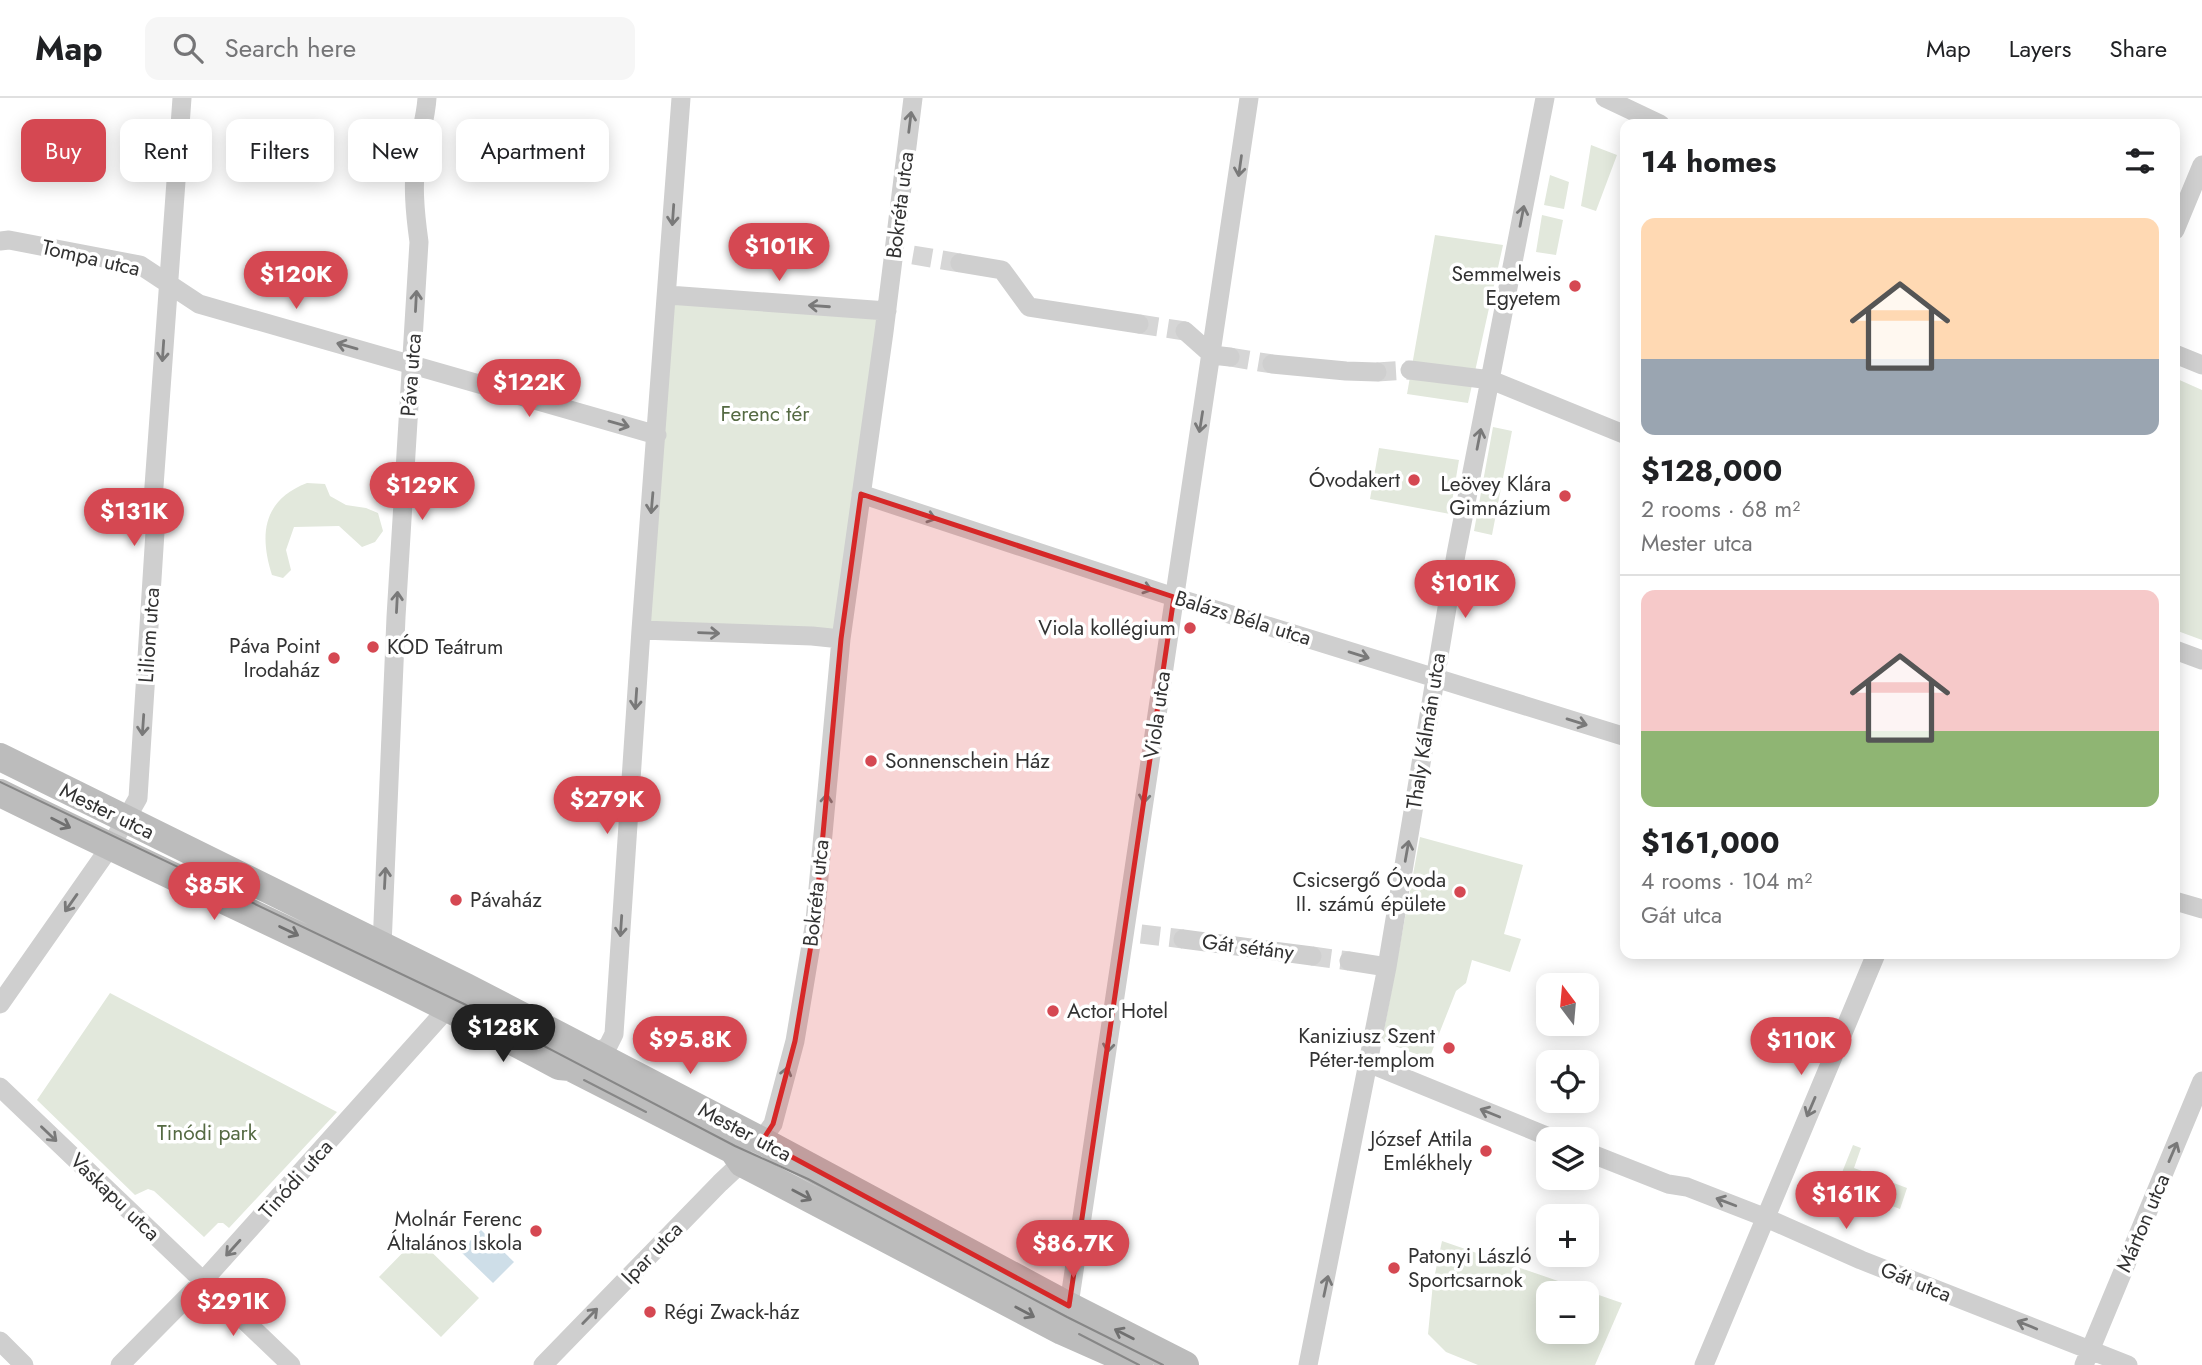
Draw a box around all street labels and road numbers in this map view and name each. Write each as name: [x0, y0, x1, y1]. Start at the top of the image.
street label: Bokréta utca: [879, 150, 921, 260]
street label: Tompa utca: [39, 232, 143, 284]
street label: Páva utca: [393, 332, 429, 418]
street label: Balázs Béla utca: [1171, 583, 1315, 653]
street label: Liliom utca: [131, 586, 167, 684]
street label: Thaly Kálmán utca: [1399, 651, 1453, 811]
street label: Viola utca: [1136, 669, 1178, 761]
street label: Mester utca: [55, 775, 159, 847]
street label: Bokréta utca: [795, 838, 837, 948]
street label: Gát sétány: [1200, 926, 1296, 968]
street label: Mester utca: [693, 1095, 797, 1169]
street label: Tinódi utca: [252, 1133, 340, 1225]
street label: Vaskapu utca: [63, 1146, 167, 1248]
street label: Márton utca: [2109, 1169, 2177, 1277]
street label: Ipar utca: [614, 1215, 690, 1291]
street label: Gát utca: [1876, 1254, 1956, 1310]

